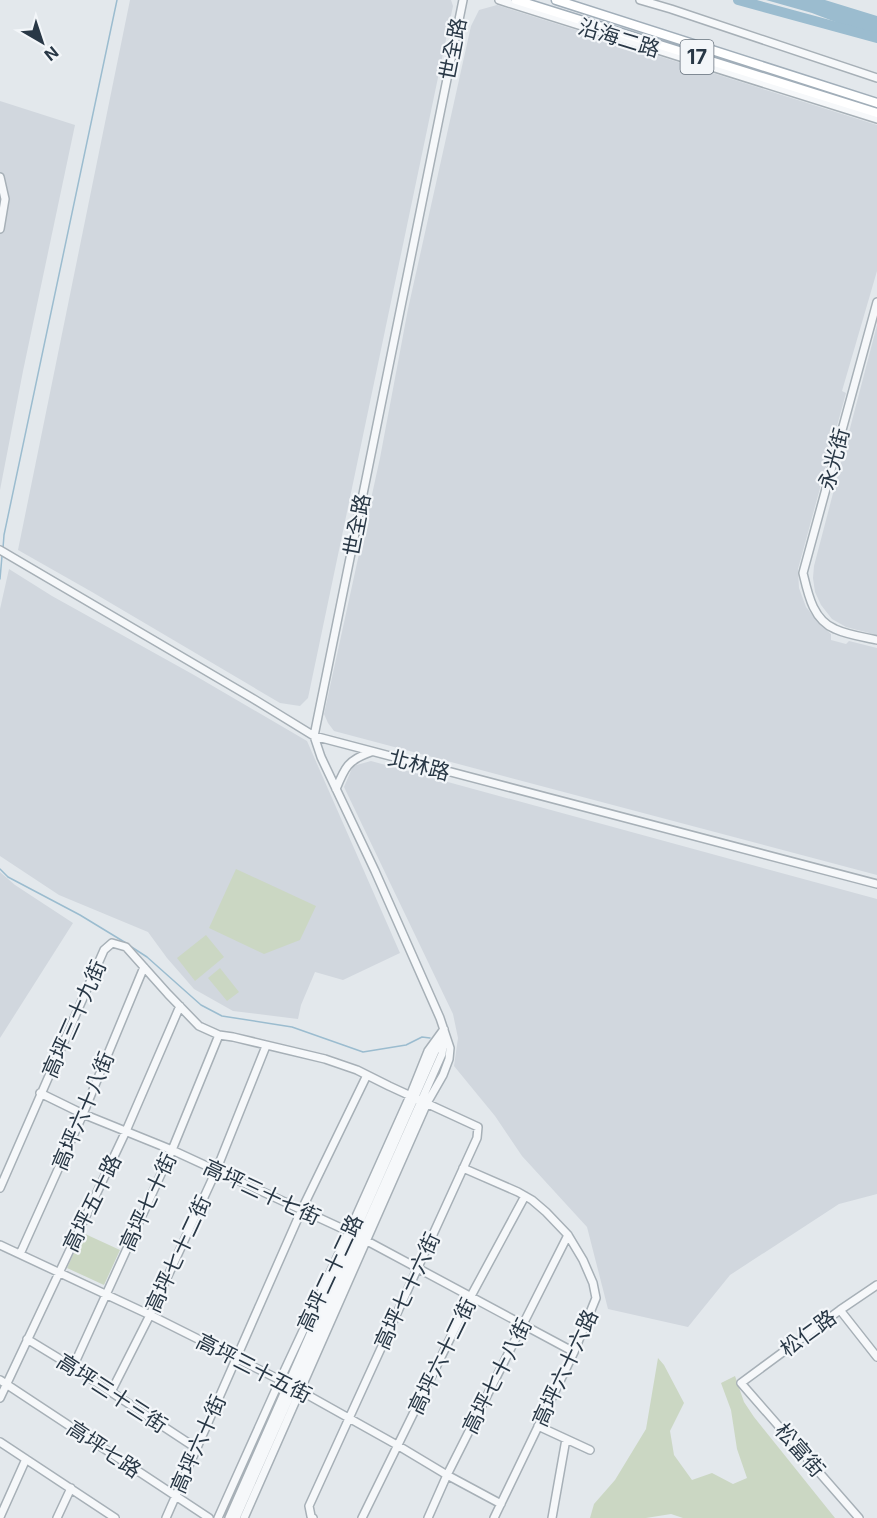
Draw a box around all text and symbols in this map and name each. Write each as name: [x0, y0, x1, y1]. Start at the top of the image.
north arrow: [12, 12, 72, 72]
street label: 沿海二路: [575, 14, 663, 62]
street label: 世全路: [435, 16, 471, 82]
road number: 17: [680, 40, 714, 74]
text: N: [40, 42, 62, 65]
street label: 永光街: [814, 425, 854, 493]
street label: 世全路: [339, 492, 375, 558]
street label: 北林路: [385, 745, 453, 785]
street label: 高坪三十九街: [37, 956, 111, 1082]
street label: 高坪六十八街: [47, 1048, 119, 1174]
street label: 高坪七十街: [114, 1149, 182, 1255]
street label: 高坪五十路: [58, 1150, 126, 1256]
street label: 高坪三十七街: [200, 1154, 324, 1230]
street label: 高坪七十二街: [140, 1192, 216, 1316]
street label: 高坪二十二路: [292, 1211, 368, 1335]
street label: 高坪七十六街: [369, 1229, 445, 1353]
street label: 高坪六十二街: [403, 1294, 481, 1418]
street label: 松仁路: [775, 1304, 841, 1362]
street label: 高坪六十六路: [527, 1306, 603, 1430]
street label: 高坪七十八街: [457, 1314, 537, 1438]
street label: 高坪三十五街: [192, 1328, 316, 1408]
street label: 高坪三十三街: [52, 1348, 172, 1438]
street label: 高坪六十街: [165, 1391, 231, 1497]
street label: 高坪七路: [62, 1415, 146, 1483]
street label: 松富街: [770, 1418, 830, 1482]

